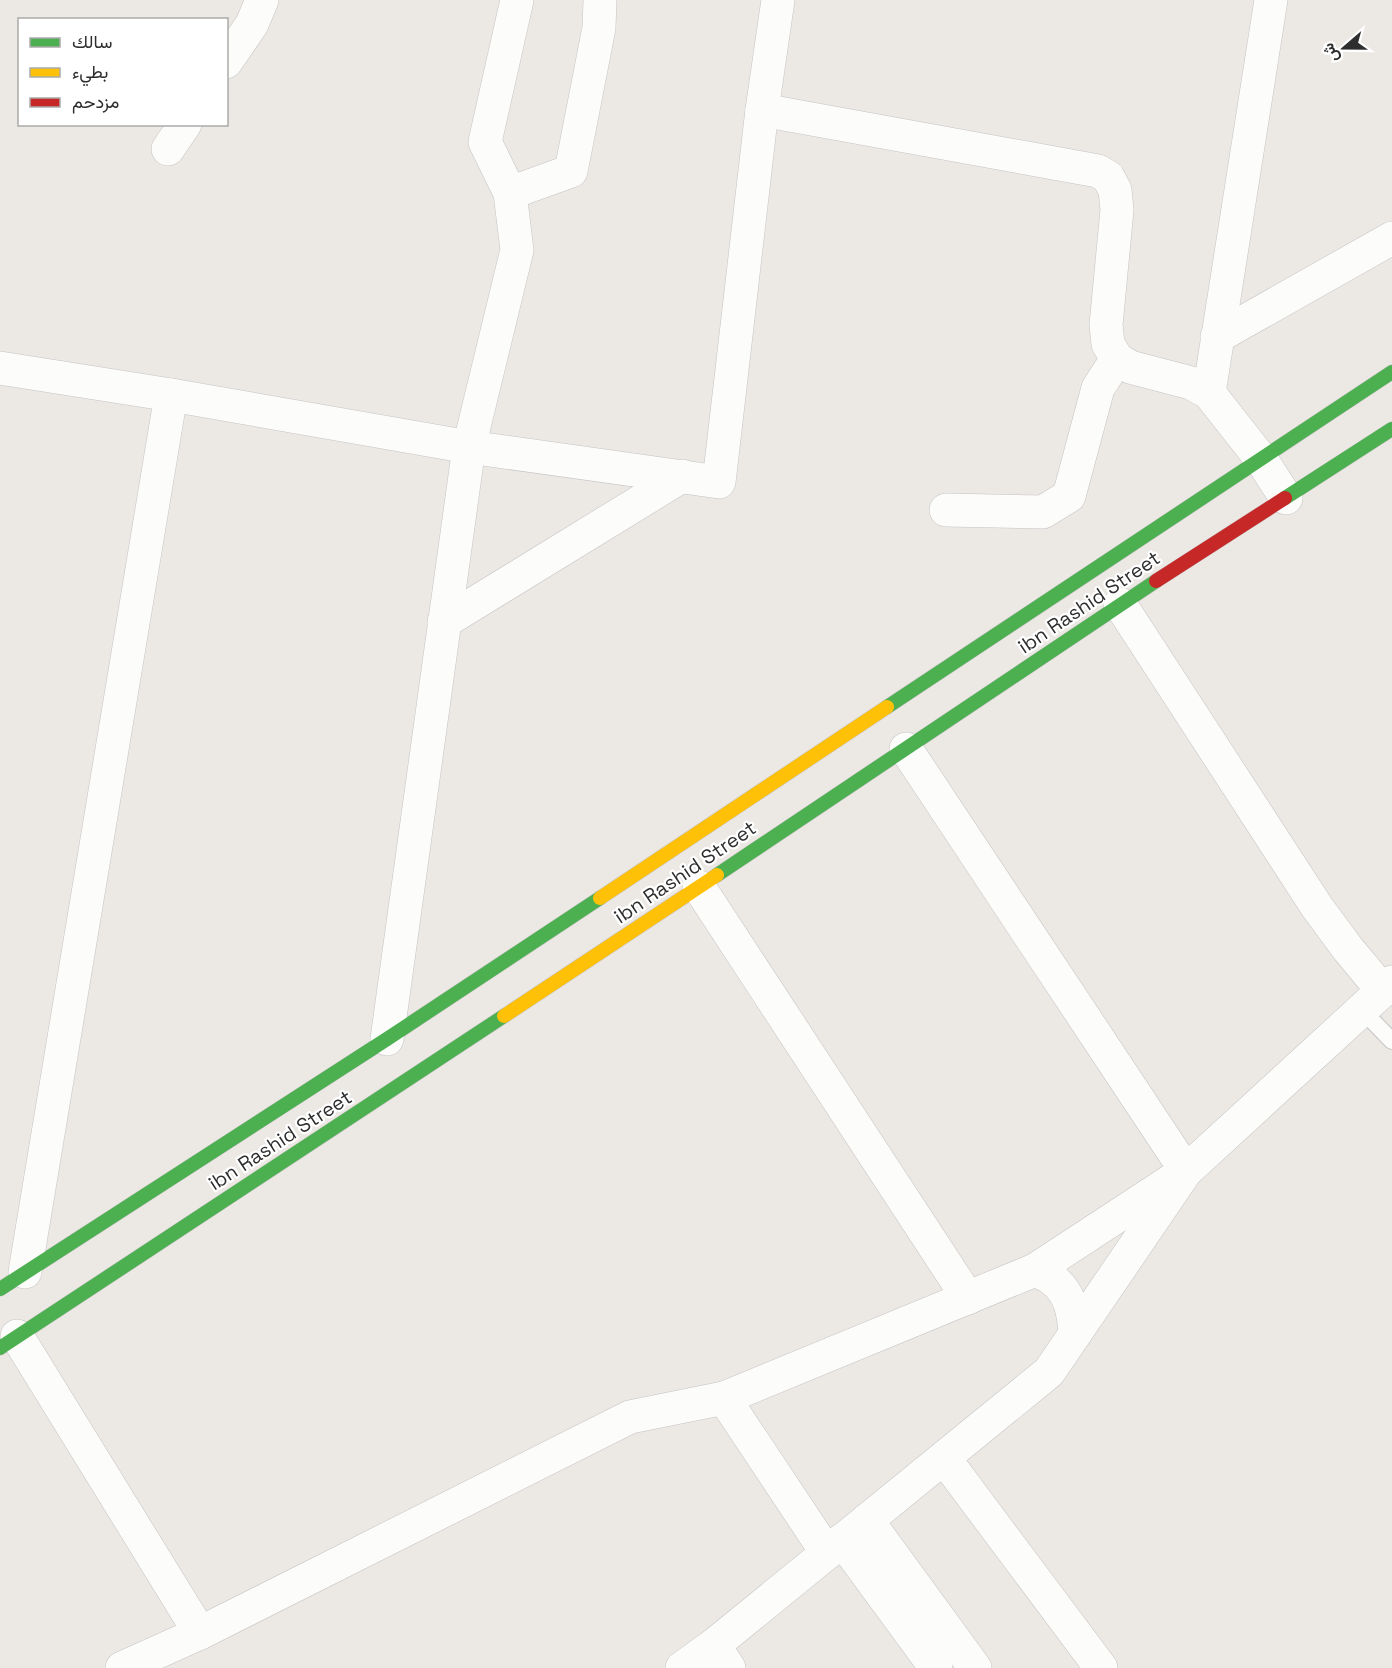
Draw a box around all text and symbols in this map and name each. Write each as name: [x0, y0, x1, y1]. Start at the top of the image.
legend: [18, 18, 228, 126]
north arrow: [1314, 18, 1374, 78]
text: سالك: [72, 30, 112, 53]
text: ش: [1317, 40, 1344, 66]
text: بطيء: [72, 60, 108, 87]
text: مزدحم: [72, 90, 119, 114]
street label: ibn Rashid Street: [1013, 545, 1165, 659]
street label: ibn Rashid Street: [609, 815, 761, 929]
street label: ibn Rashid Street: [203, 1084, 357, 1196]

